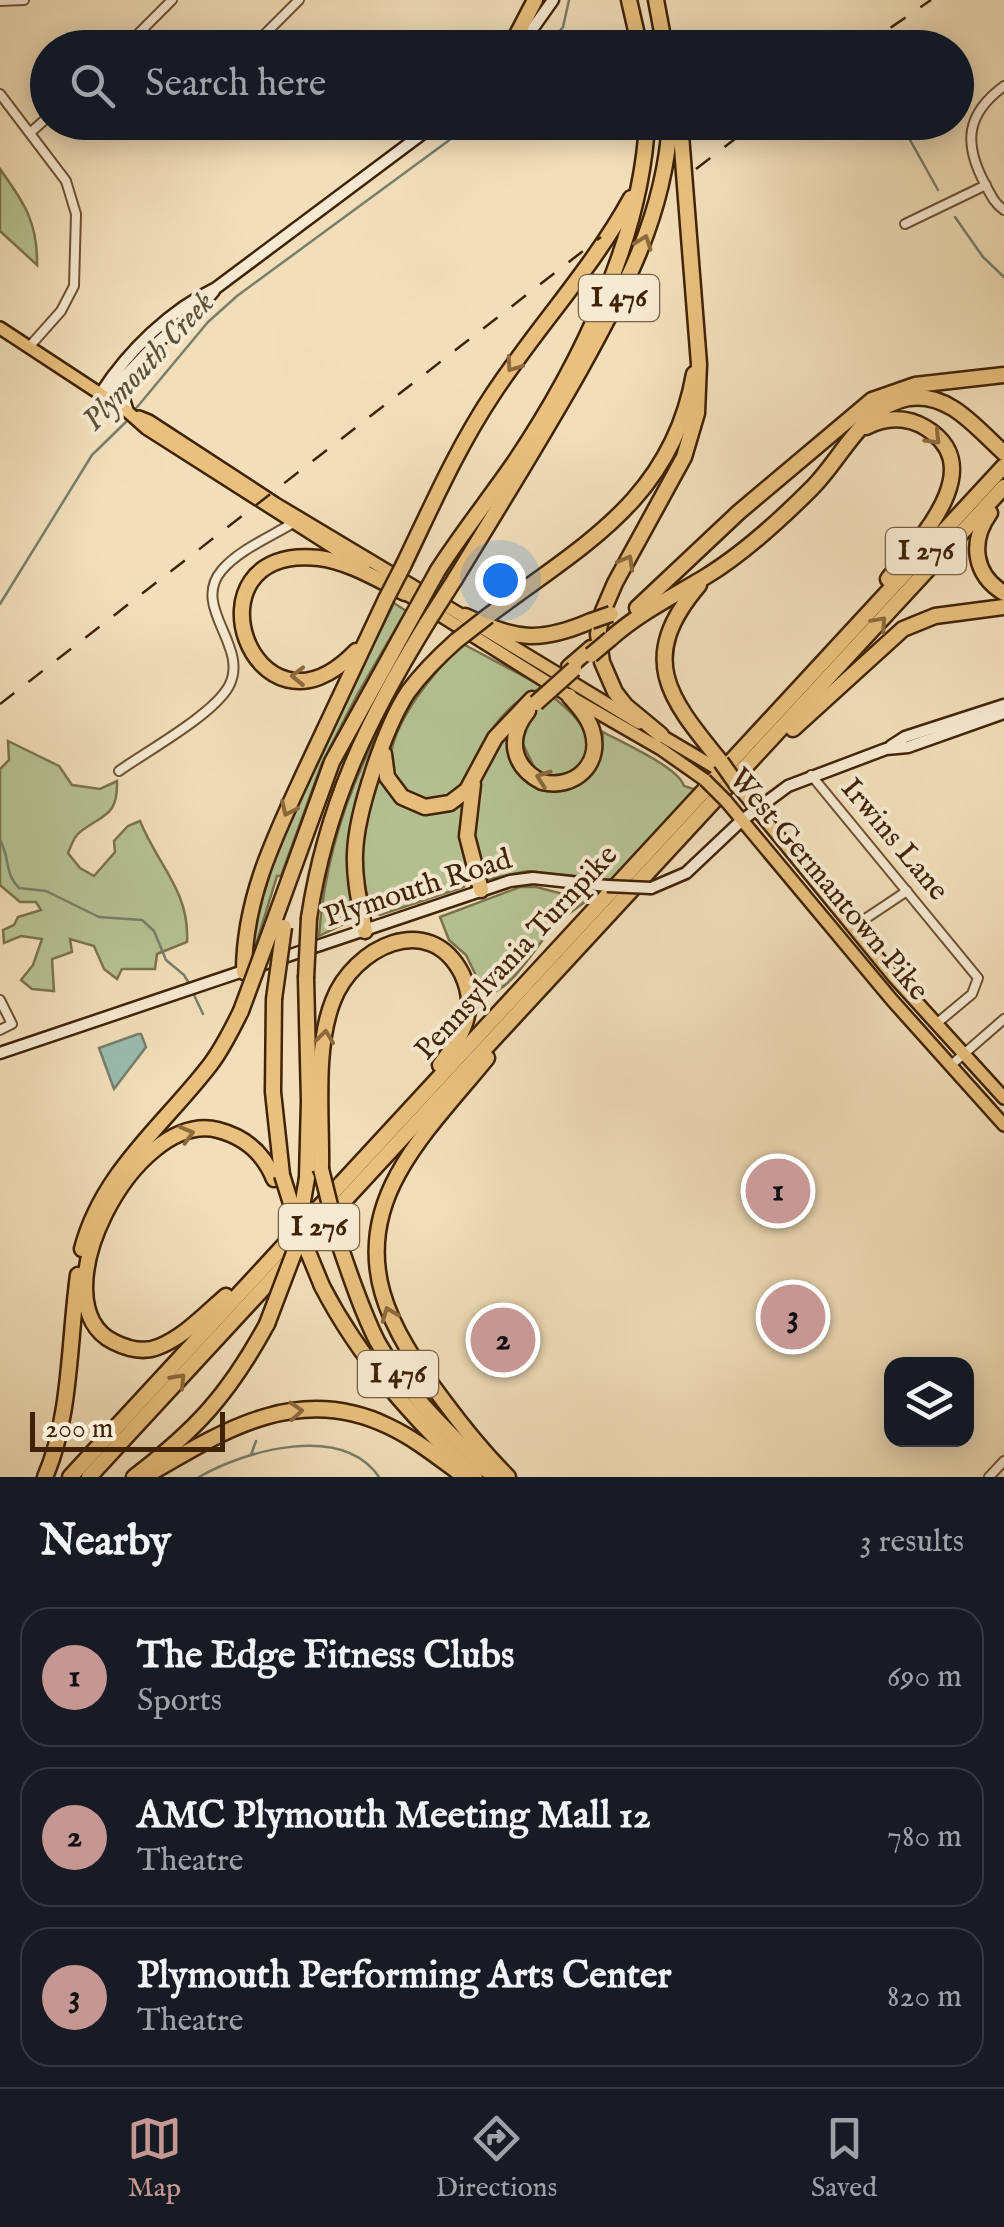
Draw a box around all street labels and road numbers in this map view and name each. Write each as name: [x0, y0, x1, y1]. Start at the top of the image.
road number: I 476: [579, 275, 659, 321]
road number: I 276: [886, 528, 966, 574]
street label: West Germantown Pike: [720, 761, 936, 1009]
street label: Irwins Lane: [832, 771, 956, 909]
street label: Pennsylvania Turnpike: [407, 837, 627, 1069]
street label: Plymouth Road: [319, 840, 518, 937]
road number: I 276: [279, 1204, 359, 1250]
road number: I 476: [358, 1351, 438, 1397]

